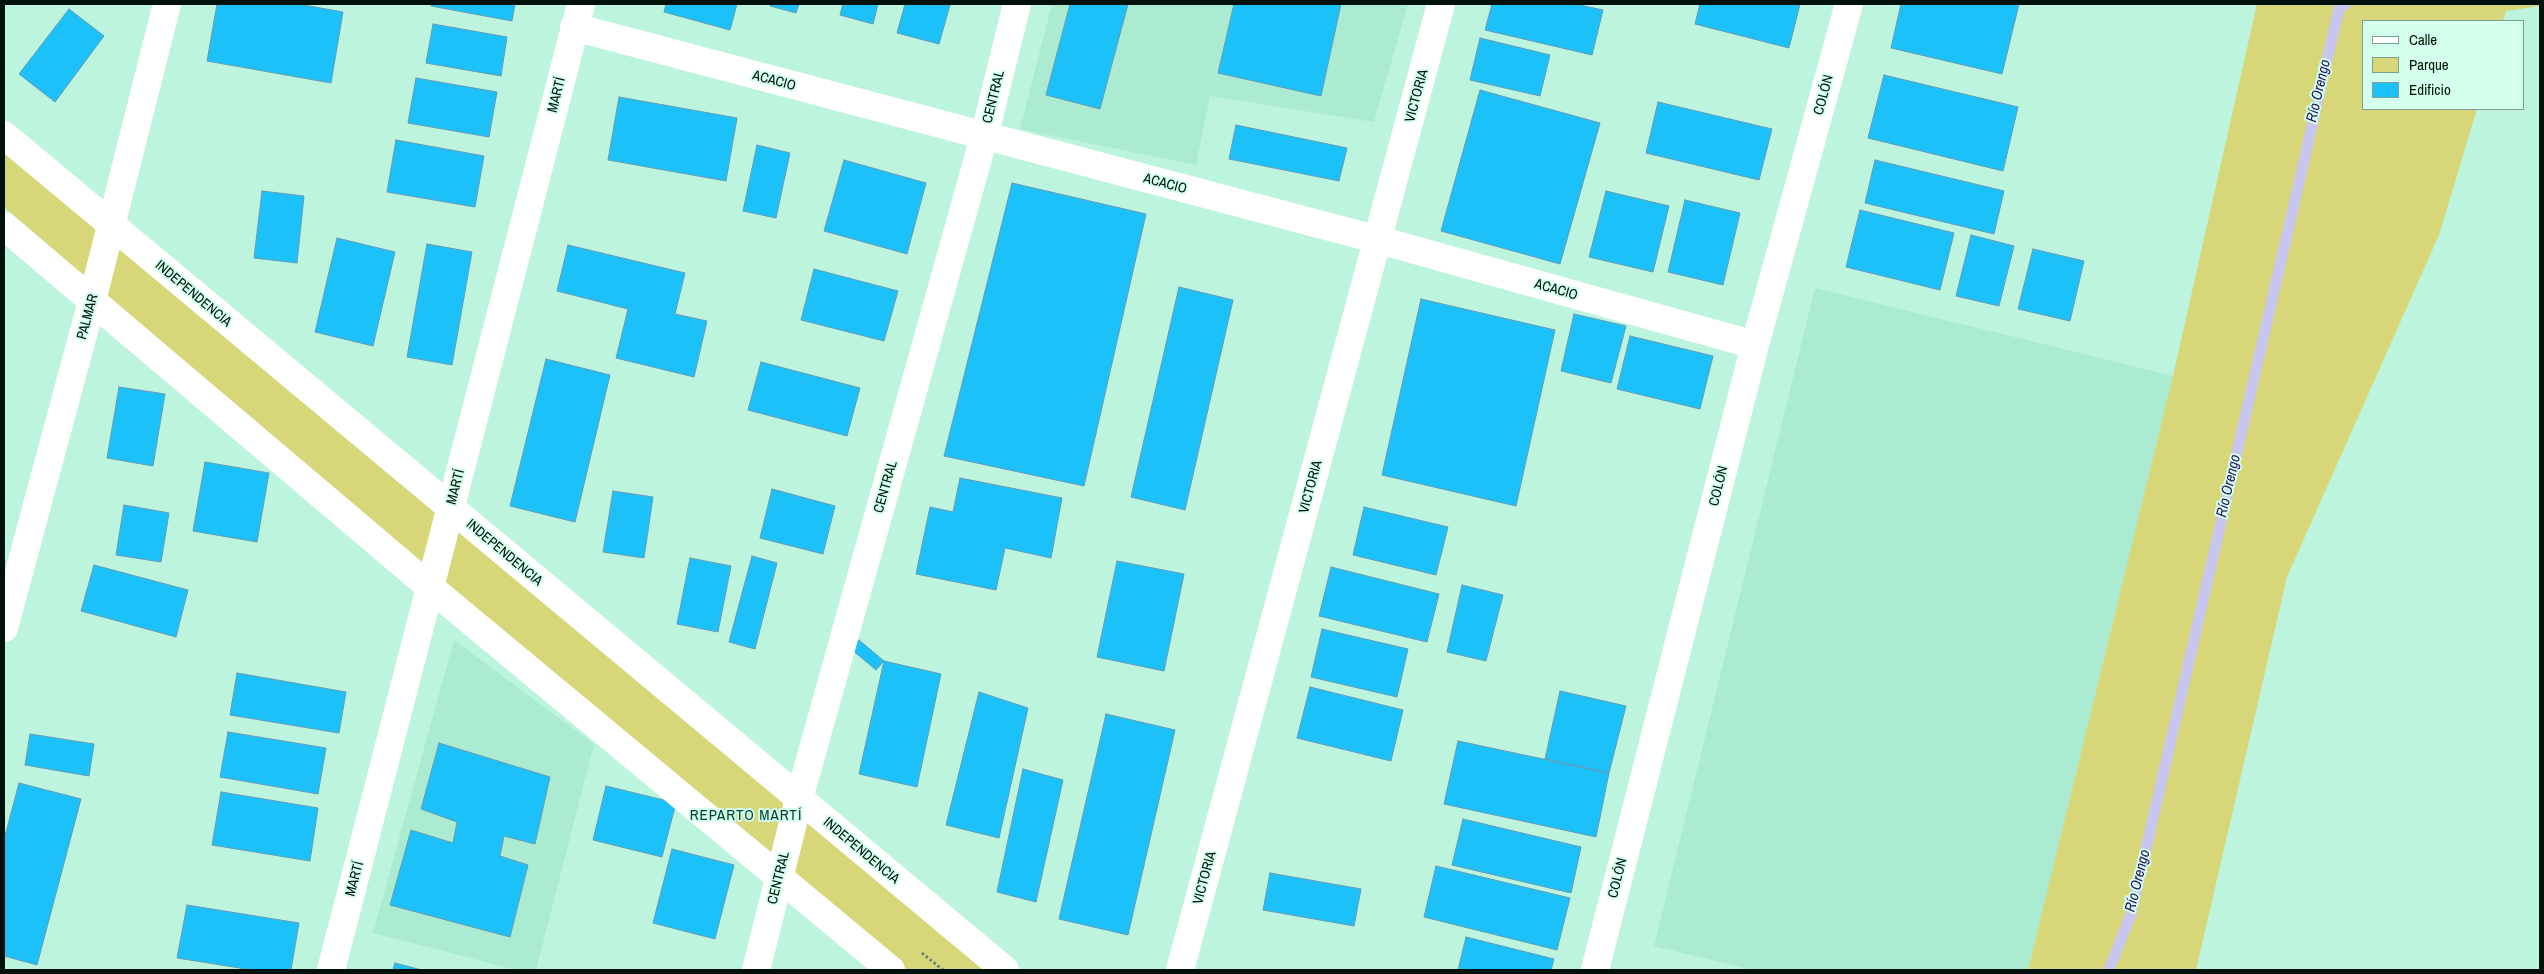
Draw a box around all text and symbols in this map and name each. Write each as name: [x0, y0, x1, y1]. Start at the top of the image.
legend: [2362, 20, 2524, 110]
text: Calle: [2409, 29, 2437, 50]
text: Parque: [2409, 54, 2449, 75]
water label: Río Orengo: [2303, 58, 2335, 124]
street label: ACACIO: [751, 67, 797, 95]
street label: VICTORIA: [1402, 68, 1432, 124]
street label: CENTRAL: [979, 69, 1009, 125]
street label: COLÓN: [1811, 73, 1837, 117]
street label: MARTÍ: [545, 76, 569, 114]
text: Edificio: [2409, 79, 2451, 100]
street label: ACACIO: [1142, 170, 1188, 198]
street label: INDEPENDENCIA: [151, 257, 235, 331]
street label: ACACIO: [1533, 276, 1579, 304]
street label: PALMAR: [74, 292, 102, 342]
water label: Río Orengo: [2213, 453, 2245, 519]
street label: CENTRAL: [871, 459, 901, 515]
street label: VICTORIA: [1296, 459, 1326, 515]
street label: COLÓN: [1706, 464, 1732, 508]
street label: MARTÍ: [444, 468, 468, 506]
street label: INDEPENDENCIA: [462, 516, 546, 590]
district label: REPARTO MARTÍ: [688, 807, 804, 825]
street label: INDEPENDENCIA: [819, 814, 903, 888]
water label: Río Orengo: [2122, 848, 2154, 914]
street label: CENTRAL: [764, 850, 794, 906]
street label: VICTORIA: [1190, 850, 1220, 906]
street label: COLÓN: [1605, 856, 1631, 900]
street label: MARTÍ: [342, 860, 368, 898]

